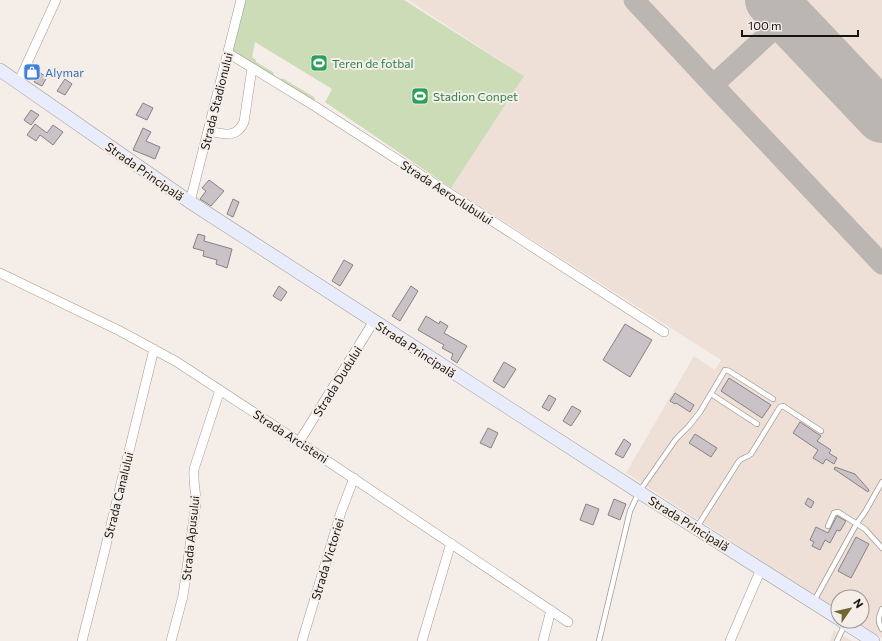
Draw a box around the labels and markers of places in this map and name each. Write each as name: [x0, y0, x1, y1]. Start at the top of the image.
sports icon: Teren de fotbal: [309, 53, 329, 73]
place label: Teren de fotbal: [332, 56, 414, 70]
shop icon: Alymar: [22, 62, 42, 82]
place label: Alymar: [45, 65, 84, 79]
sports icon: Stadion Conpet: [410, 86, 430, 106]
place label: Stadion Conpet: [433, 89, 518, 103]

